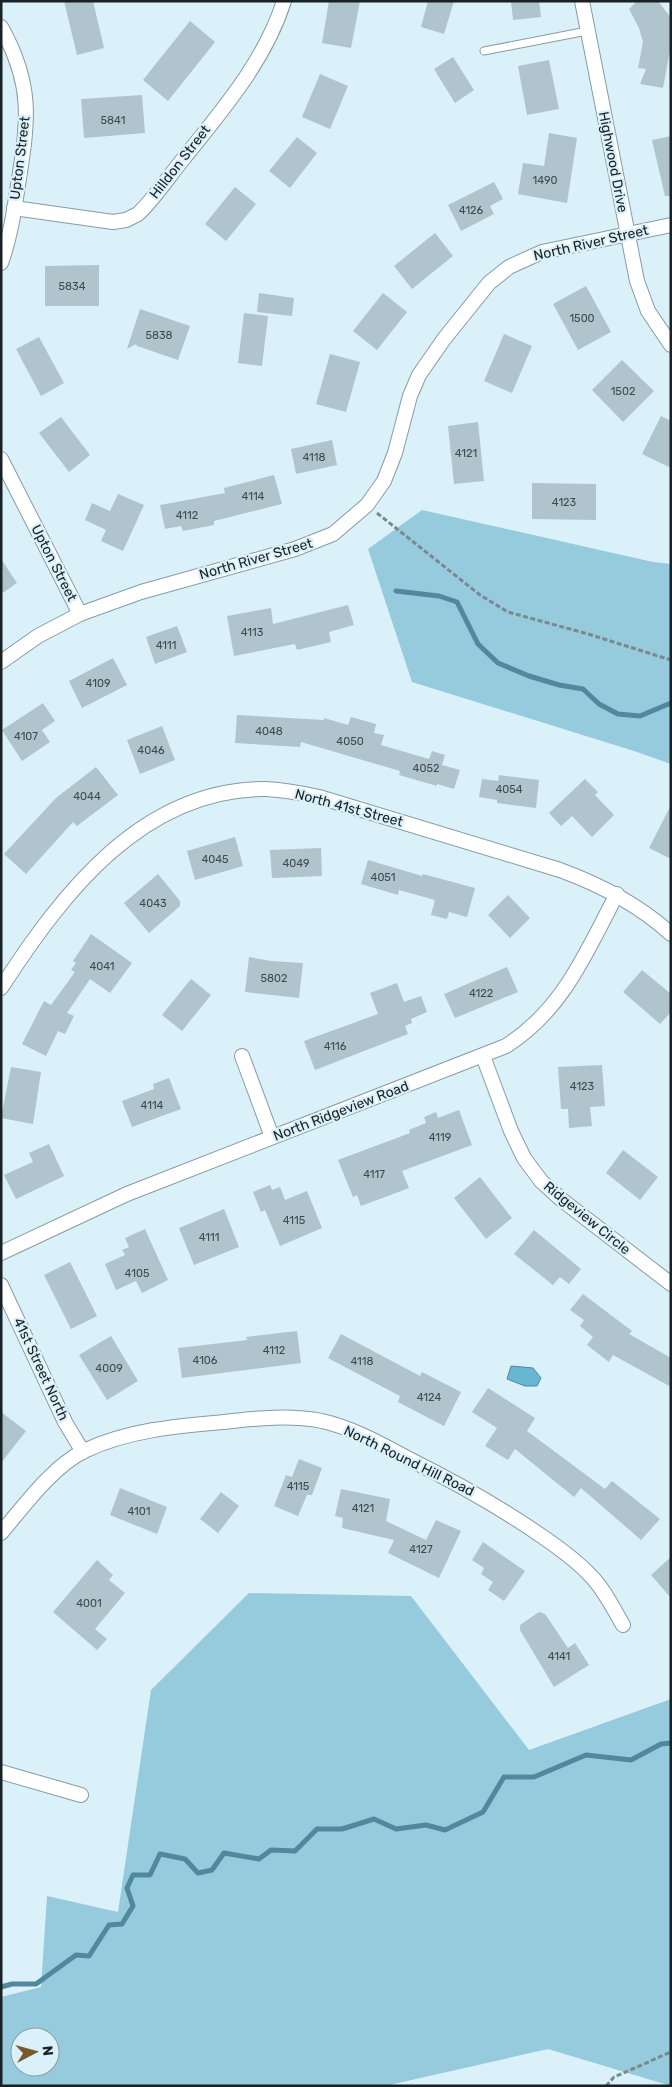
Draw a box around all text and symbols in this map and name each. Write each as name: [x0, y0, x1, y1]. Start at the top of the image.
street label: Highwood Drive: [595, 110, 631, 214]
house number: 5841: [101, 114, 125, 127]
street label: Upton Street: [6, 115, 34, 201]
street label: Hilldon Street: [146, 121, 214, 202]
house number: 1490: [533, 174, 557, 187]
house number: 4126: [459, 204, 484, 217]
street label: North River Street: [532, 221, 651, 264]
house number: 5834: [59, 280, 86, 293]
house number: 1500: [569, 312, 595, 325]
house number: 5838: [145, 329, 173, 342]
house number: 1502: [611, 385, 635, 398]
house number: 4121: [455, 447, 477, 460]
house number: 4118: [302, 451, 326, 464]
house number: 4114: [242, 490, 265, 503]
house number: 4123: [552, 496, 577, 509]
house number: 4112: [176, 509, 198, 522]
street label: Upton Street: [27, 522, 81, 605]
street label: North River Street: [197, 535, 315, 583]
house number: 4113: [241, 626, 264, 639]
house number: 4111: [156, 639, 176, 652]
house number: 4109: [86, 677, 110, 690]
house number: 4048: [255, 725, 283, 738]
house number: 4107: [14, 730, 38, 743]
house number: 4050: [336, 735, 364, 748]
house number: 4046: [137, 744, 165, 757]
house number: 4052: [413, 762, 439, 775]
house number: 4054: [495, 783, 523, 796]
street label: North 41st Street: [293, 785, 406, 831]
house number: 4044: [73, 790, 101, 803]
house number: 4045: [201, 853, 229, 866]
house number: 4049: [282, 857, 310, 870]
house number: 4051: [371, 871, 395, 884]
house number: 4043: [139, 897, 167, 910]
house number: 4041: [89, 960, 115, 973]
house number: 5802: [261, 972, 287, 985]
house number: 4122: [469, 987, 493, 1000]
house number: 4116: [324, 1040, 347, 1053]
street label: North Ridgeview Road: [271, 1077, 411, 1145]
house number: 4123: [570, 1080, 595, 1093]
house number: 4114: [141, 1099, 164, 1112]
house number: 4119: [429, 1131, 451, 1144]
house number: 4117: [363, 1168, 385, 1181]
street label: Ridgeview Circle: [540, 1178, 634, 1258]
house number: 4115: [283, 1214, 306, 1227]
house number: 4111: [199, 1231, 219, 1244]
house number: 4105: [125, 1267, 150, 1280]
street label: 41st Street North: [10, 1315, 72, 1423]
house number: 4112: [263, 1344, 285, 1357]
house number: 4106: [193, 1354, 218, 1367]
house number: 4118: [350, 1355, 374, 1368]
house number: 4009: [95, 1362, 123, 1375]
house number: 4124: [417, 1391, 441, 1404]
street label: North Round Hill Road: [341, 1422, 477, 1500]
house number: 4115: [287, 1480, 310, 1493]
house number: 4121: [352, 1502, 374, 1515]
house number: 4101: [127, 1505, 151, 1518]
house number: 4127: [409, 1543, 433, 1556]
house number: 4001: [76, 1597, 102, 1610]
house number: 4141: [548, 1650, 570, 1663]
north arrow: [10, 2027, 60, 2077]
text: N: [38, 2045, 56, 2057]

